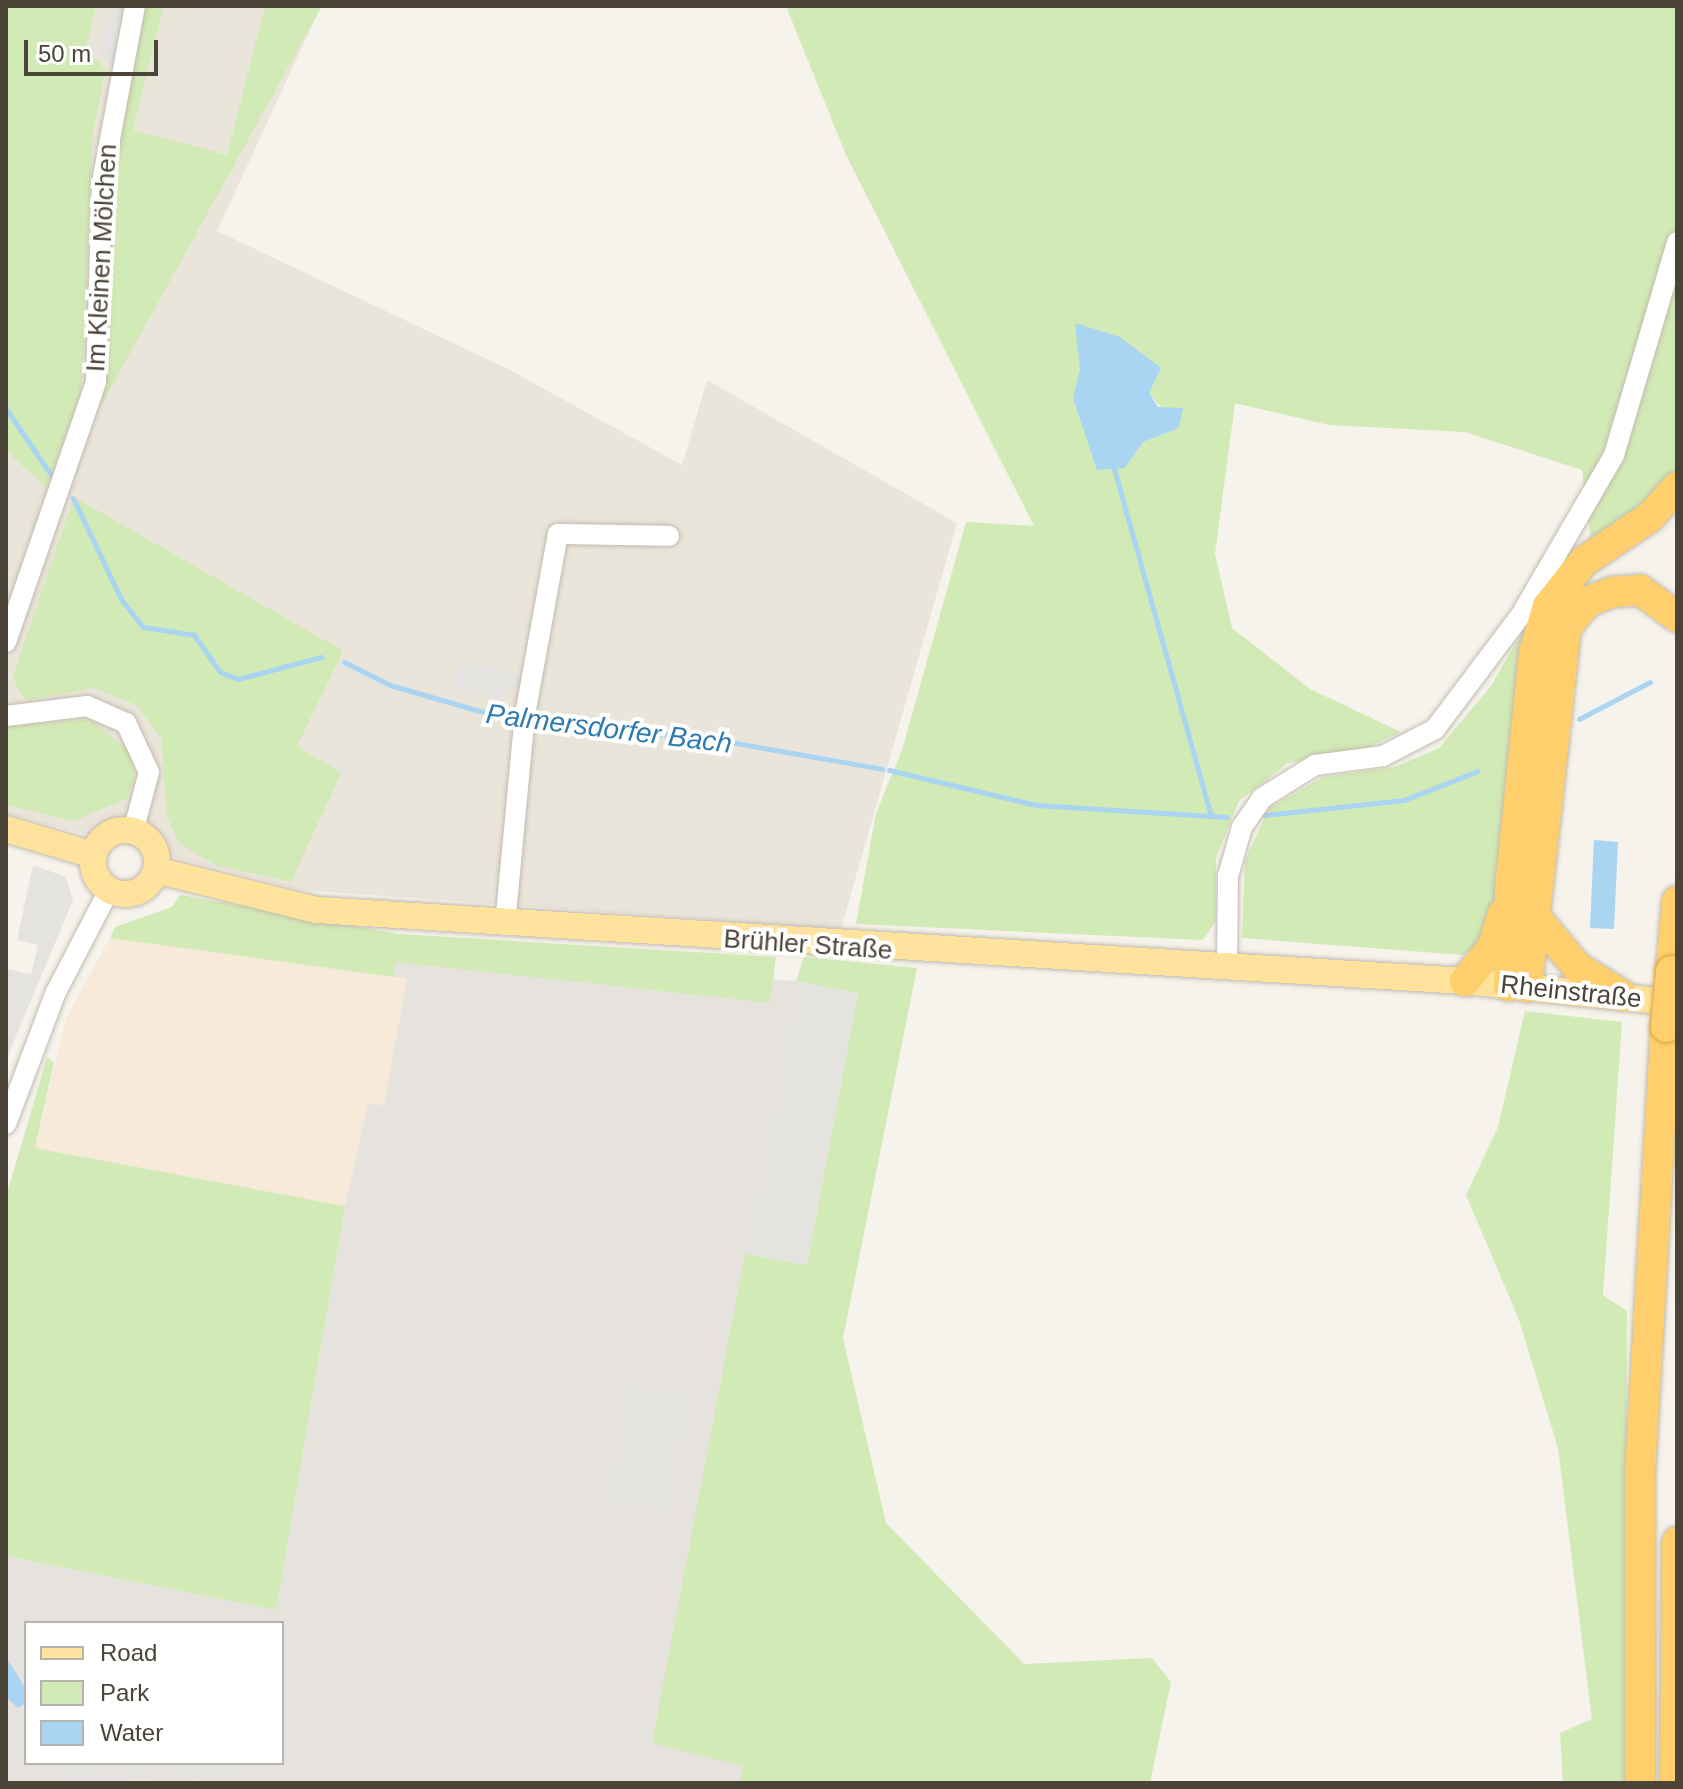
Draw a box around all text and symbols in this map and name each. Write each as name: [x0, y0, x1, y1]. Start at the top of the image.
scale bar: [28, 24, 162, 74]
text: 50 m: [38, 40, 91, 67]
street label: Im Kleinen Mölchen: [80, 143, 124, 373]
water label: Palmersdorfer Bach: [484, 697, 734, 761]
street label: Brühler Straße: [723, 924, 893, 966]
street label: Rheinstraße: [1499, 969, 1643, 1015]
legend: [24, 1621, 284, 1765]
text: Road: [100, 1639, 157, 1666]
text: Park: [100, 1679, 149, 1706]
text: Water: [100, 1719, 163, 1746]

